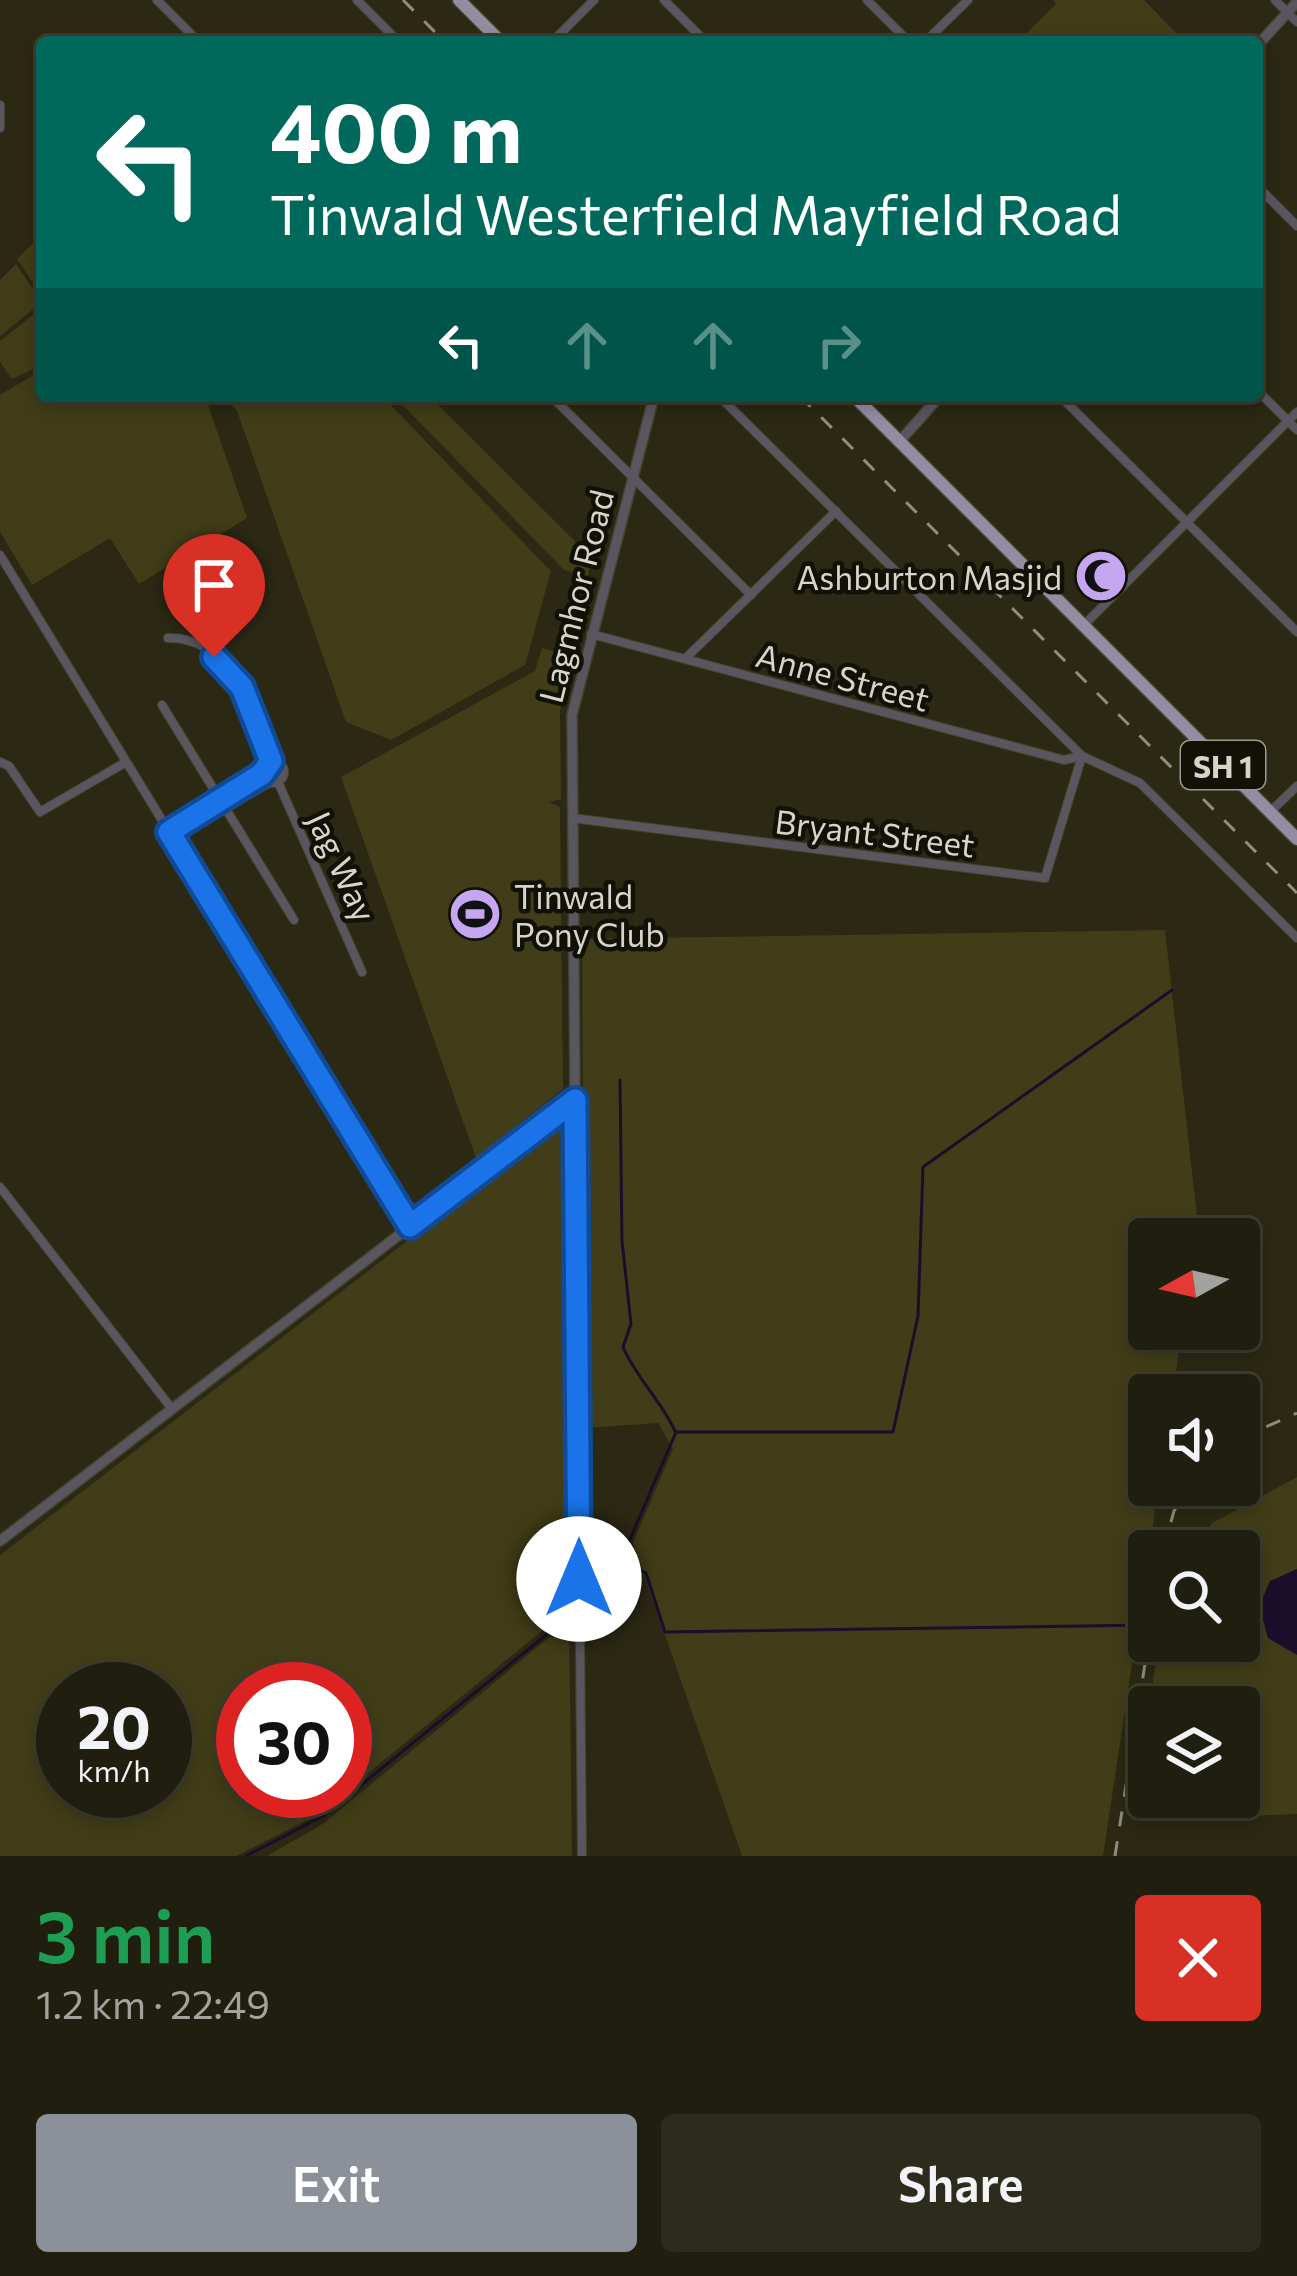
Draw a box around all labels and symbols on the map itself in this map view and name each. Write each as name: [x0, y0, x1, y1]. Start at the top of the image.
street label: Lagmhor Road: [529, 485, 621, 707]
pin: [163, 534, 265, 657]
mosque icon: Ashburton Masjid: [1073, 548, 1129, 604]
place label: Ashburton Masjid: [796, 556, 1062, 597]
street label: Anne Street: [752, 633, 934, 719]
road number: SH 1: [1181, 741, 1265, 789]
street label: Bryant Street: [773, 799, 977, 865]
street label: Jag Way: [300, 804, 386, 928]
place label: Tinwald Pony Club: [514, 875, 665, 954]
sports icon: Tinwald Pony Club: [447, 886, 503, 942]
north arrow: [1128, 1218, 1260, 1350]
position arrow: [516, 1516, 642, 1642]
speed limit sign: 30: [216, 1662, 372, 1818]

